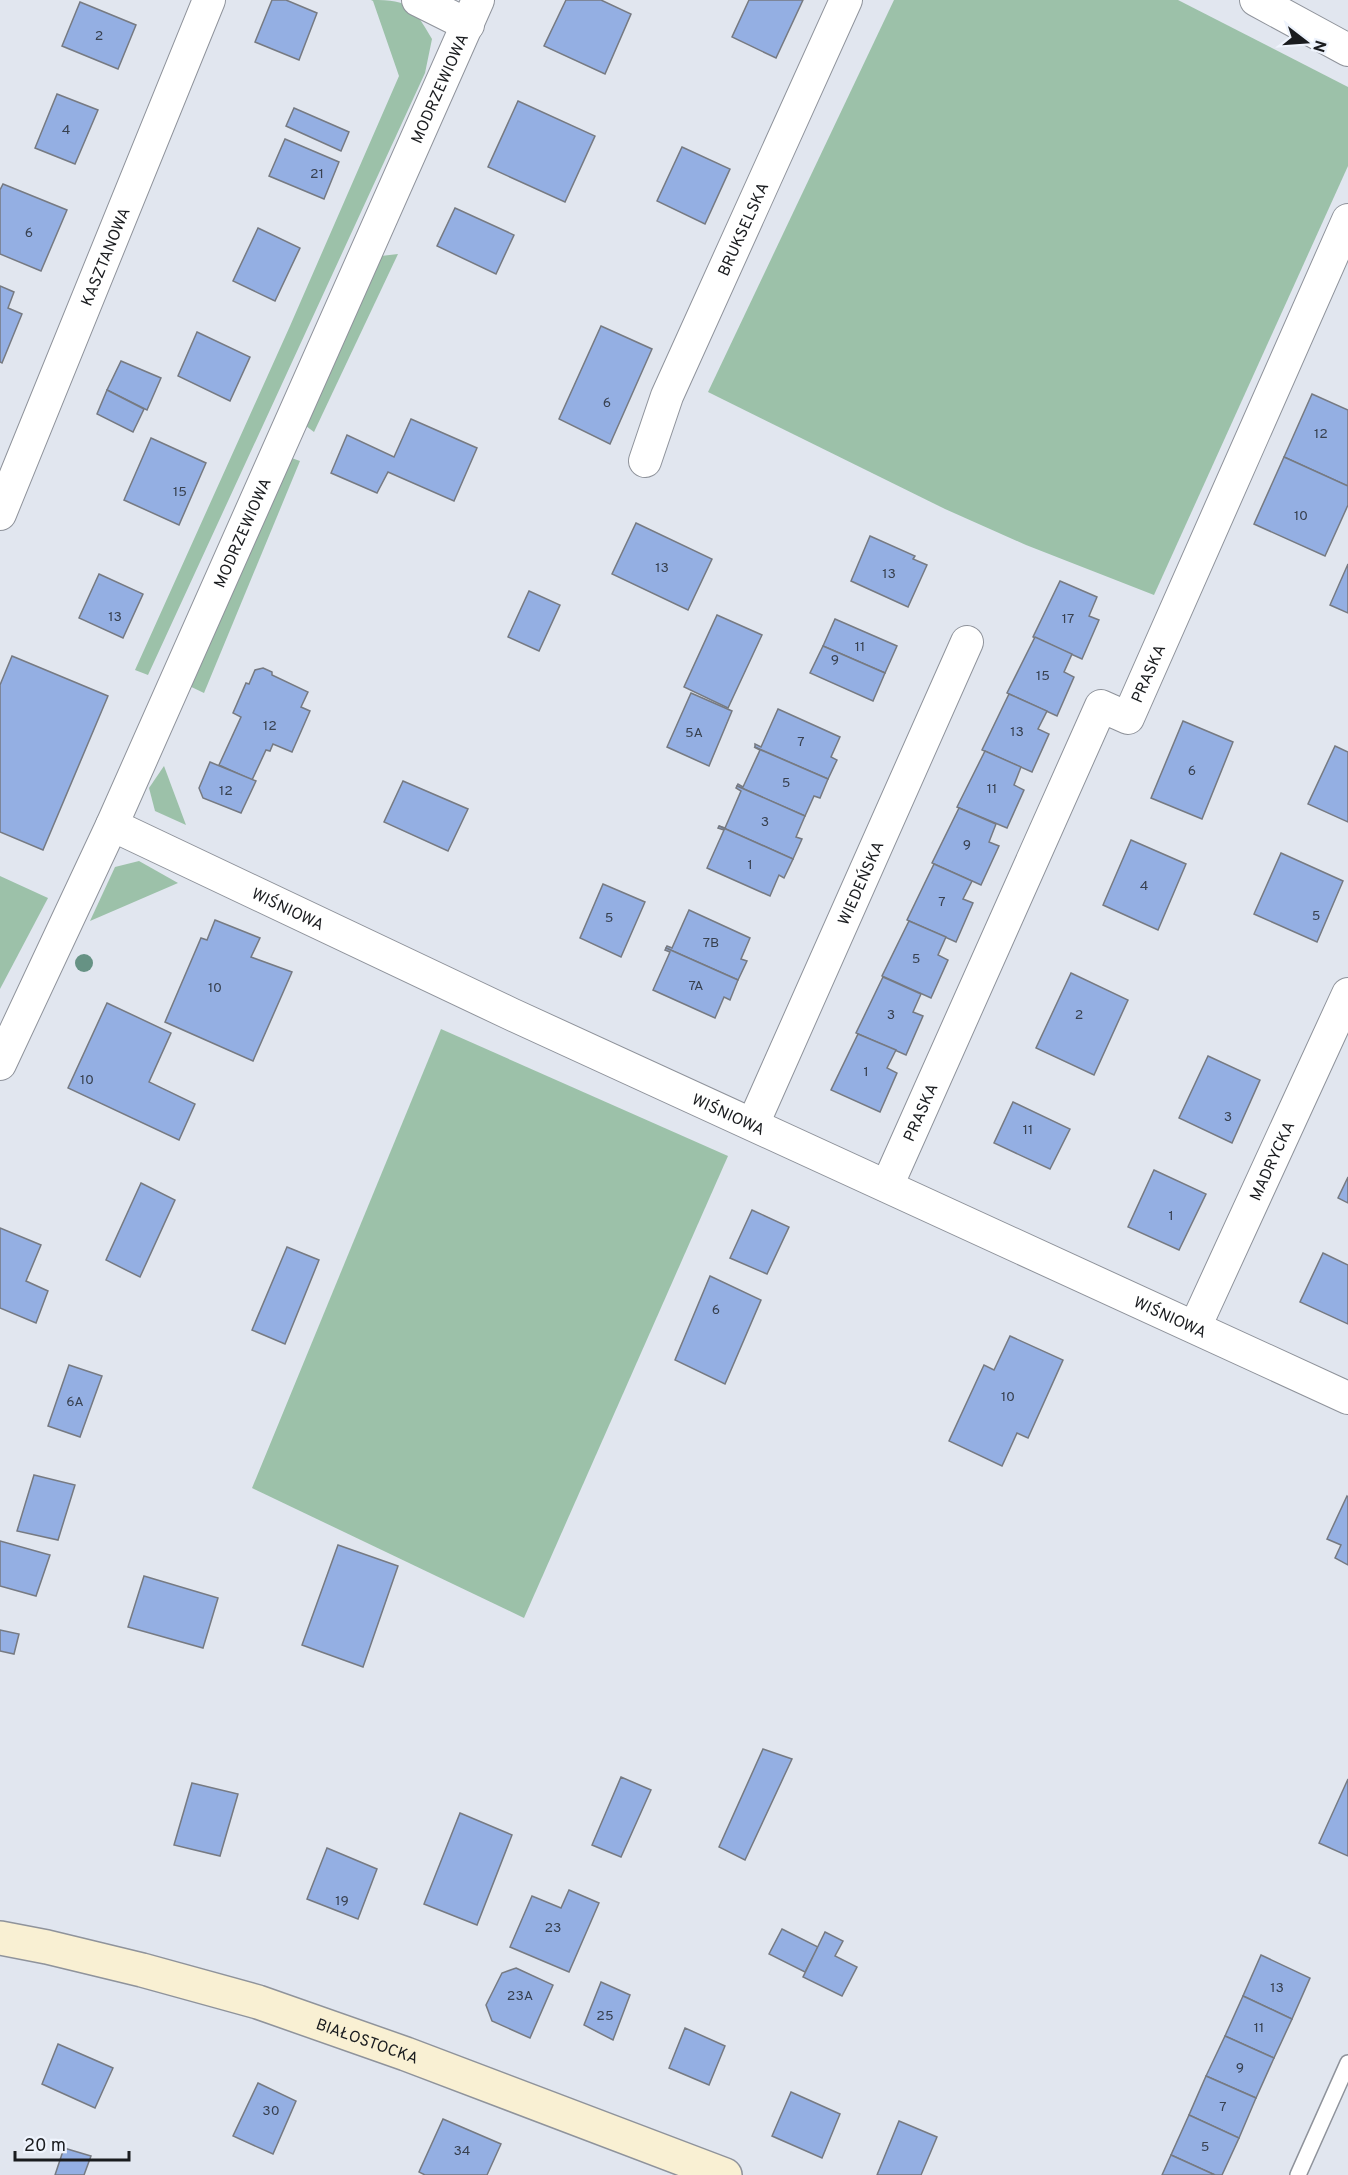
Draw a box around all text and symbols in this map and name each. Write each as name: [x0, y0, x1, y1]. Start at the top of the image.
north arrow: [1276, 12, 1336, 72]
house number: 2: [95, 28, 103, 45]
street label: MODRZEWIOWA: [408, 31, 474, 147]
text: N: [1307, 37, 1330, 54]
house number: 4: [62, 122, 70, 139]
house number: 21: [310, 166, 324, 183]
street label: BRUKSELSKA: [714, 180, 774, 280]
street label: KASZTANOWA: [78, 205, 136, 310]
house number: 6: [25, 225, 33, 242]
house number: 6: [603, 395, 611, 412]
house number: 12: [1314, 426, 1328, 443]
street label: MODRZEWIOWA: [211, 475, 277, 591]
house number: 15: [173, 484, 187, 501]
house number: 10: [1294, 508, 1308, 525]
house number: 13: [655, 560, 669, 577]
house number: 13: [882, 566, 896, 583]
house number: 13: [108, 609, 122, 626]
house number: 17: [1062, 611, 1074, 628]
house number: 11: [855, 639, 865, 656]
street label: PRASKA: [1128, 642, 1171, 706]
house number: 9: [831, 652, 839, 669]
house number: 15: [1036, 668, 1050, 685]
house number: 12: [263, 718, 277, 735]
house number: 13: [1010, 724, 1024, 741]
house number: 5A: [685, 725, 703, 742]
house number: 7: [797, 734, 805, 751]
house number: 6: [1188, 763, 1196, 780]
house number: 5: [782, 775, 790, 792]
house number: 11: [987, 781, 997, 798]
house number: 12: [219, 783, 233, 800]
house number: 3: [761, 814, 769, 831]
house number: 9: [963, 837, 971, 854]
street label: WIEDEŃSKA: [835, 838, 889, 929]
house number: 1: [747, 857, 753, 874]
house number: 4: [1140, 878, 1148, 895]
street label: WIŚNIOWA: [248, 885, 327, 936]
house number: 7: [938, 894, 946, 911]
house number: 5: [1312, 908, 1320, 925]
house number: 5: [605, 910, 613, 927]
house number: 7B: [703, 935, 719, 952]
house number: 5: [912, 951, 920, 968]
house number: 7A: [688, 978, 704, 995]
house number: 10: [208, 980, 222, 997]
house number: 3: [887, 1007, 895, 1024]
house number: 2: [1075, 1007, 1083, 1024]
house number: 1: [863, 1064, 869, 1081]
house number: 10: [80, 1072, 94, 1089]
street label: PRASKA: [900, 1080, 944, 1145]
street label: WIŚNIOWA: [688, 1090, 768, 1141]
house number: 3: [1224, 1109, 1232, 1126]
street label: MADRYCKA: [1246, 1118, 1300, 1205]
house number: 11: [1023, 1122, 1033, 1139]
house number: 1: [1168, 1208, 1174, 1225]
street label: WIŚNIOWA: [1130, 1293, 1209, 1344]
house number: 6: [712, 1302, 720, 1319]
house number: 10: [1001, 1389, 1015, 1406]
house number: 6A: [66, 1394, 84, 1411]
house number: 19: [335, 1893, 349, 1910]
house number: 23: [545, 1920, 562, 1937]
house number: 13: [1270, 1980, 1284, 1997]
house number: 23A: [507, 1988, 533, 2005]
house number: 25: [596, 2008, 614, 2025]
street label: BIAŁOSTOCKA: [313, 2015, 421, 2070]
house number: 11: [1254, 2020, 1264, 2037]
house number: 9: [1236, 2060, 1244, 2077]
house number: 7: [1219, 2099, 1227, 2116]
house number: 30: [262, 2103, 280, 2120]
scale bar: [15, 2124, 129, 2162]
text: 20 m: [24, 2135, 66, 2158]
house number: 5: [1201, 2139, 1209, 2156]
house number: 34: [453, 2143, 471, 2160]

